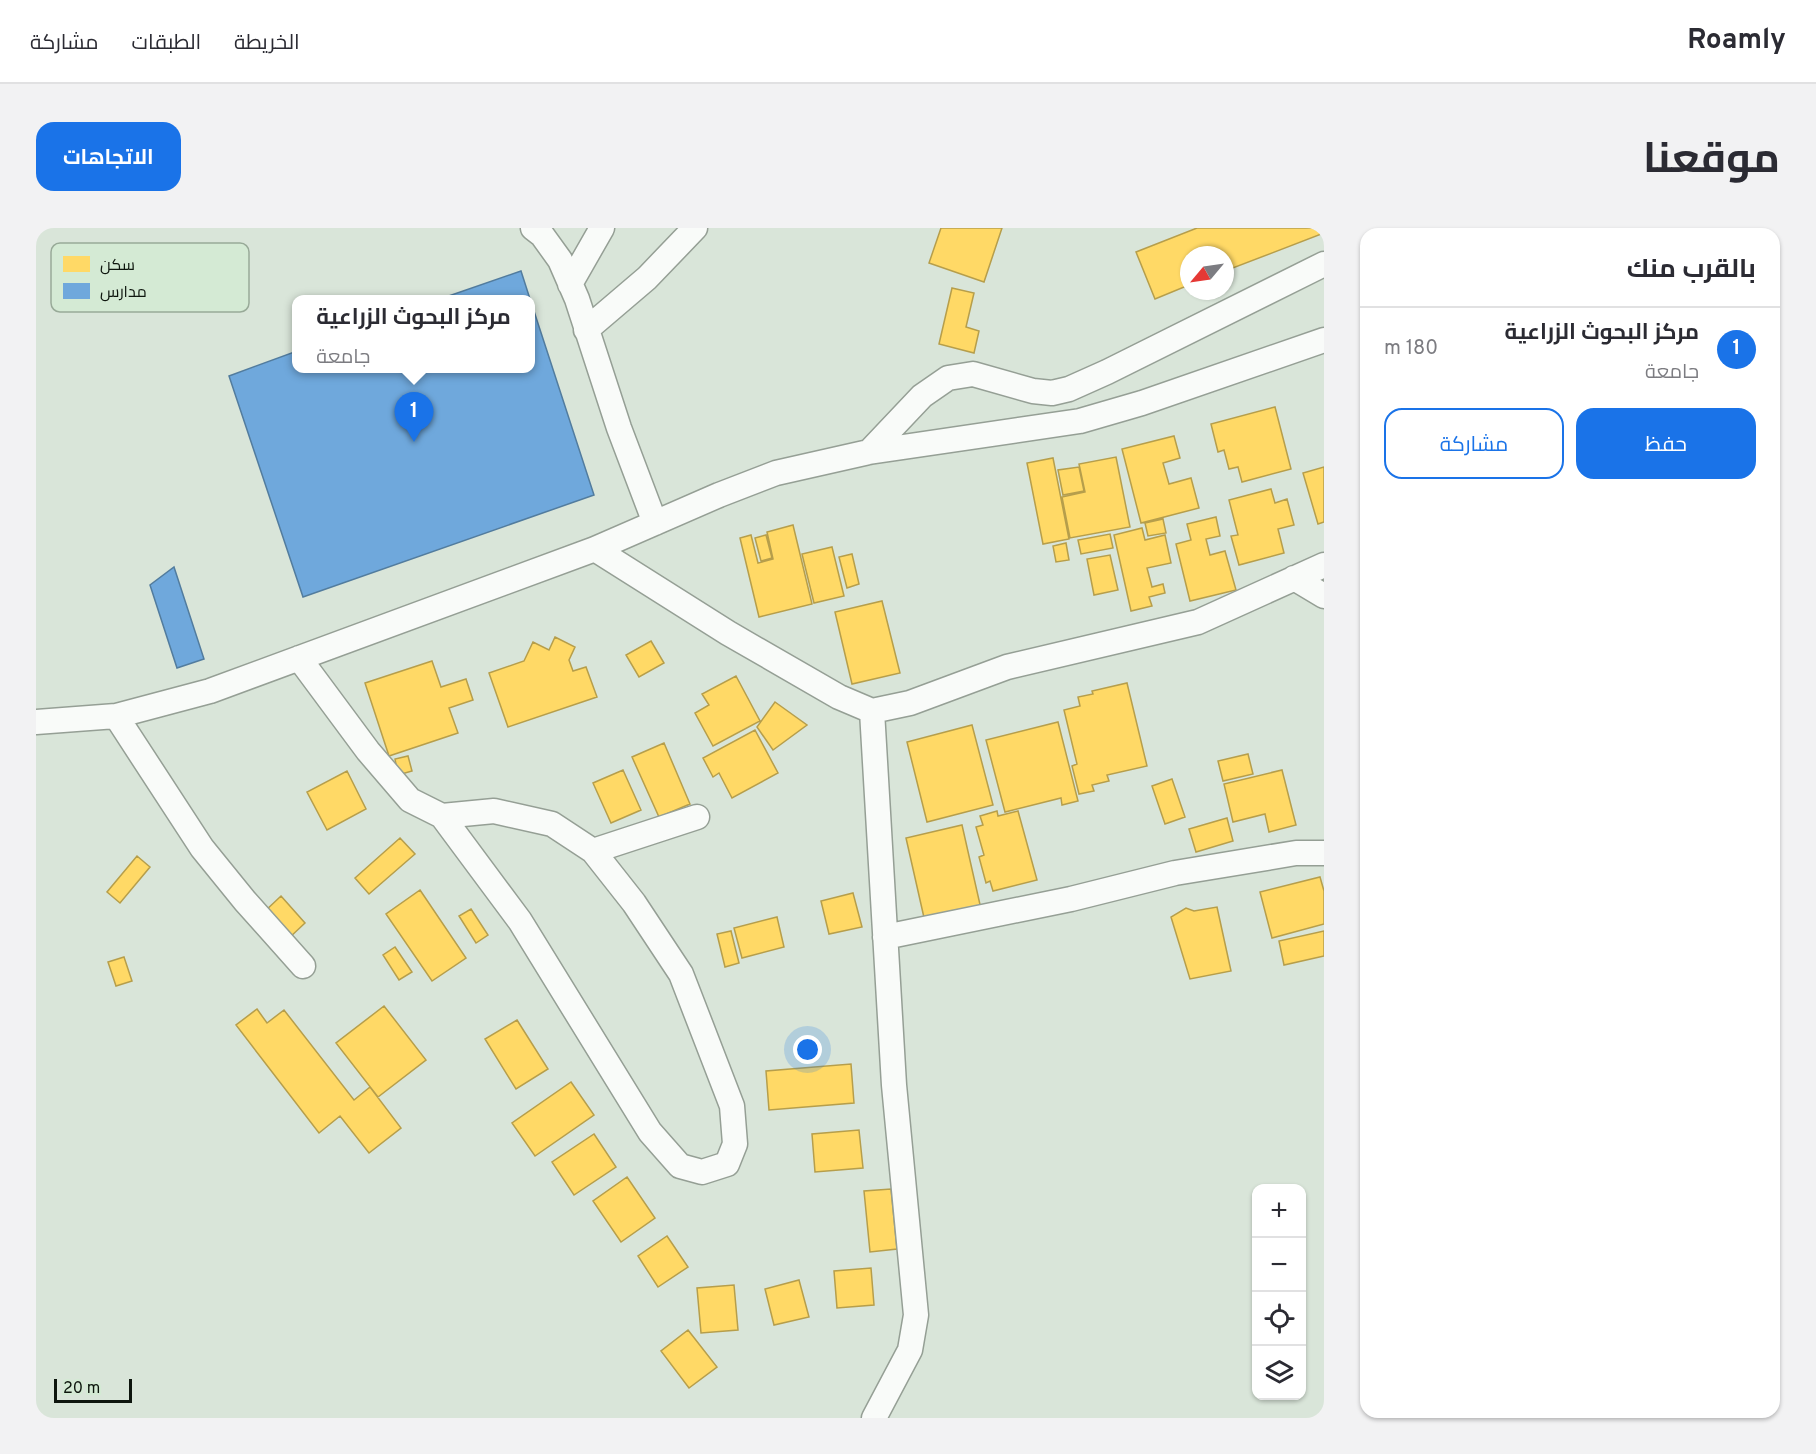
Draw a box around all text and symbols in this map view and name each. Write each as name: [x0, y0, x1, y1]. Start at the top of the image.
text: Roamly: [1687, 23, 1786, 59]
text: مشاركة: [30, 30, 99, 57]
text: الطبقات: [132, 30, 201, 57]
text: الخريطة: [234, 30, 300, 57]
button: الاتجاهات: [36, 122, 181, 191]
text: موقعنا: [1643, 135, 1780, 188]
legend: [51, 243, 249, 312]
north arrow: [1180, 246, 1234, 300]
text: بالقرب منك: [1627, 254, 1756, 287]
text: سكن: [100, 256, 135, 276]
text: مدارس: [100, 283, 147, 303]
popup: [292, 295, 535, 373]
text: مركز البحوث الزراعية: [316, 305, 511, 332]
text: مركز البحوث الزراعية: [1505, 320, 1699, 347]
text: 180 m: [1384, 336, 1438, 362]
text: 1: [1733, 336, 1741, 362]
text: جامعة: [316, 345, 370, 371]
text: جامعة: [1645, 360, 1699, 386]
pin: 1: [394, 392, 434, 442]
button: مشاركة: [1384, 408, 1564, 479]
button: حفظ: [1576, 408, 1756, 479]
your location: [793, 1035, 822, 1064]
map controls: [1252, 1184, 1306, 1400]
button: +: [1252, 1184, 1306, 1238]
button: −: [1252, 1238, 1306, 1292]
button: locate: [1252, 1292, 1306, 1346]
button: layers: [1252, 1346, 1306, 1400]
scale bar: [54, 1376, 132, 1404]
text: 20 m: [63, 1379, 100, 1399]

